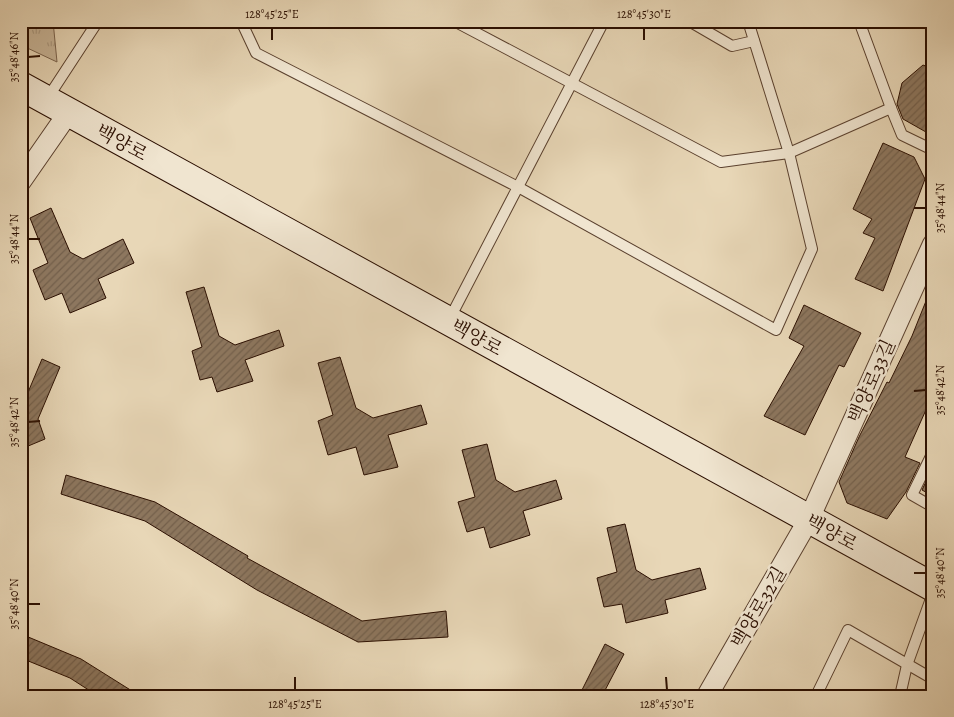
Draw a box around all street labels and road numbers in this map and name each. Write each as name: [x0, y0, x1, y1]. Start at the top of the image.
street label: 백양로: [91, 118, 152, 168]
street label: 백양로: [446, 313, 507, 363]
street label: 백양로33길: [842, 335, 902, 427]
street label: 백양로: [801, 508, 862, 558]
street label: 백양로32길: [725, 562, 793, 653]

